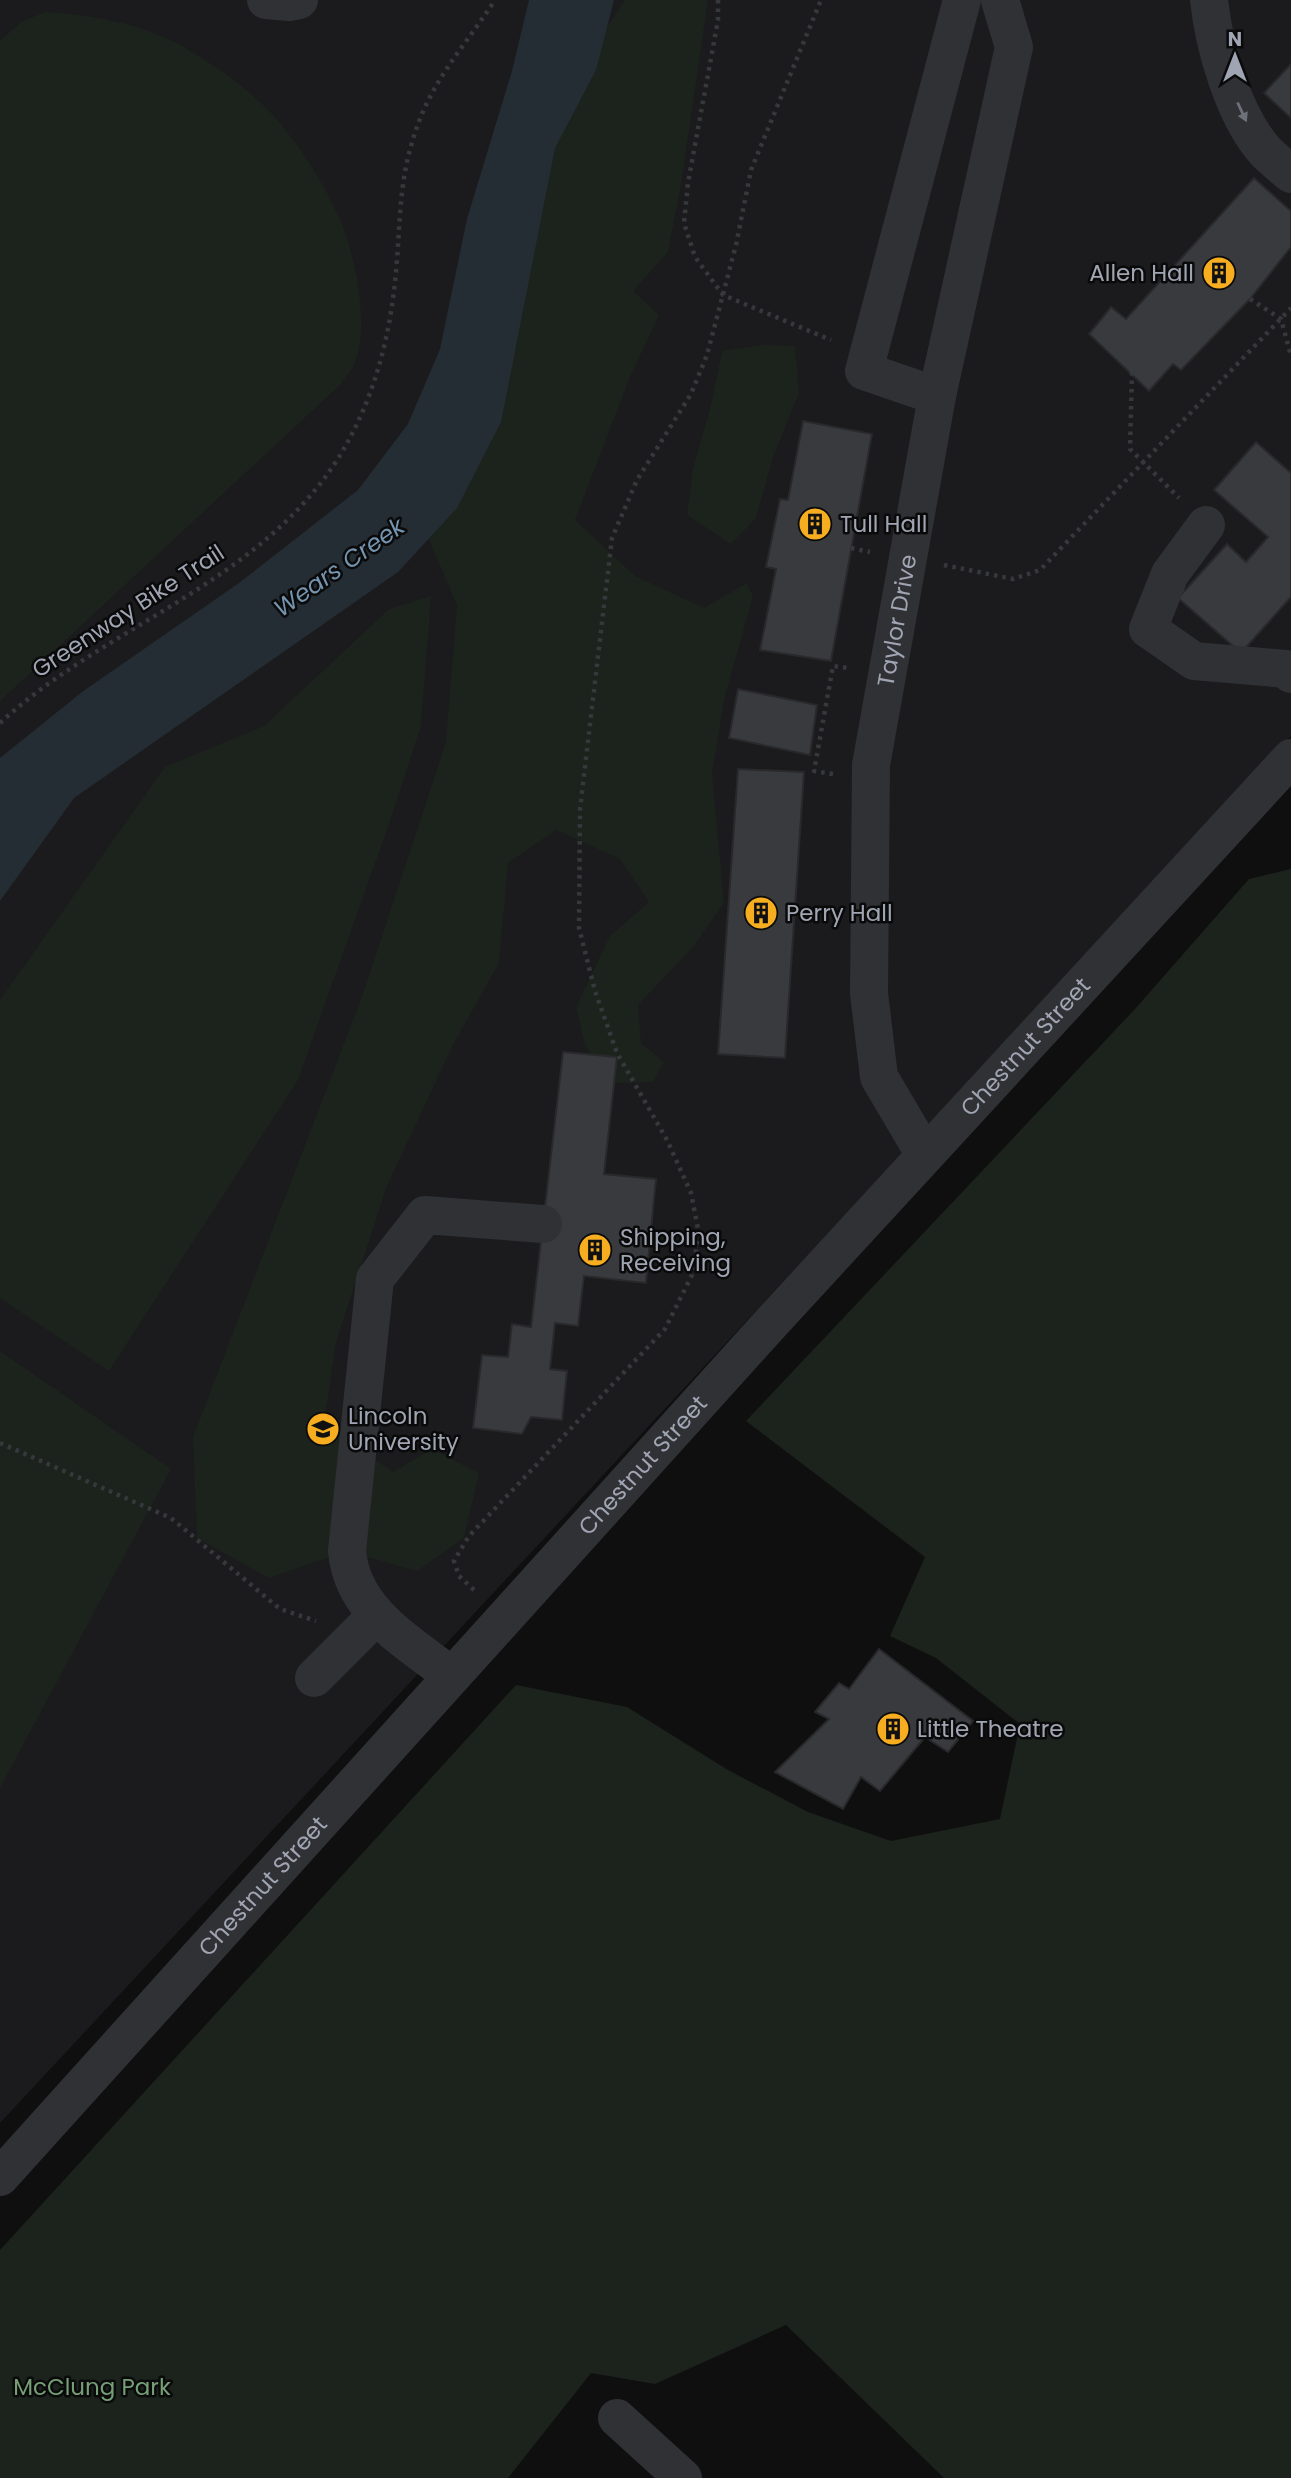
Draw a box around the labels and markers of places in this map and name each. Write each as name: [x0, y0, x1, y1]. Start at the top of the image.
building icon: Allen Hall: [1200, 254, 1238, 292]
place label: Allen Hall: [1089, 257, 1194, 289]
building icon: Tull Hall: [796, 505, 834, 543]
place label: Tull Hall: [840, 508, 927, 540]
building icon: Perry Hall: [742, 894, 780, 932]
place label: Perry Hall: [786, 897, 893, 929]
place label: Shipping, Receiving: [620, 1221, 731, 1279]
building icon: Shipping, Receiving: [576, 1231, 614, 1269]
place label: Lincoln University: [348, 1400, 459, 1458]
school or university icon: Lincoln University: [304, 1410, 342, 1448]
building icon: Little Theatre: [874, 1710, 912, 1748]
place label: Little Theatre: [917, 1713, 1064, 1745]

